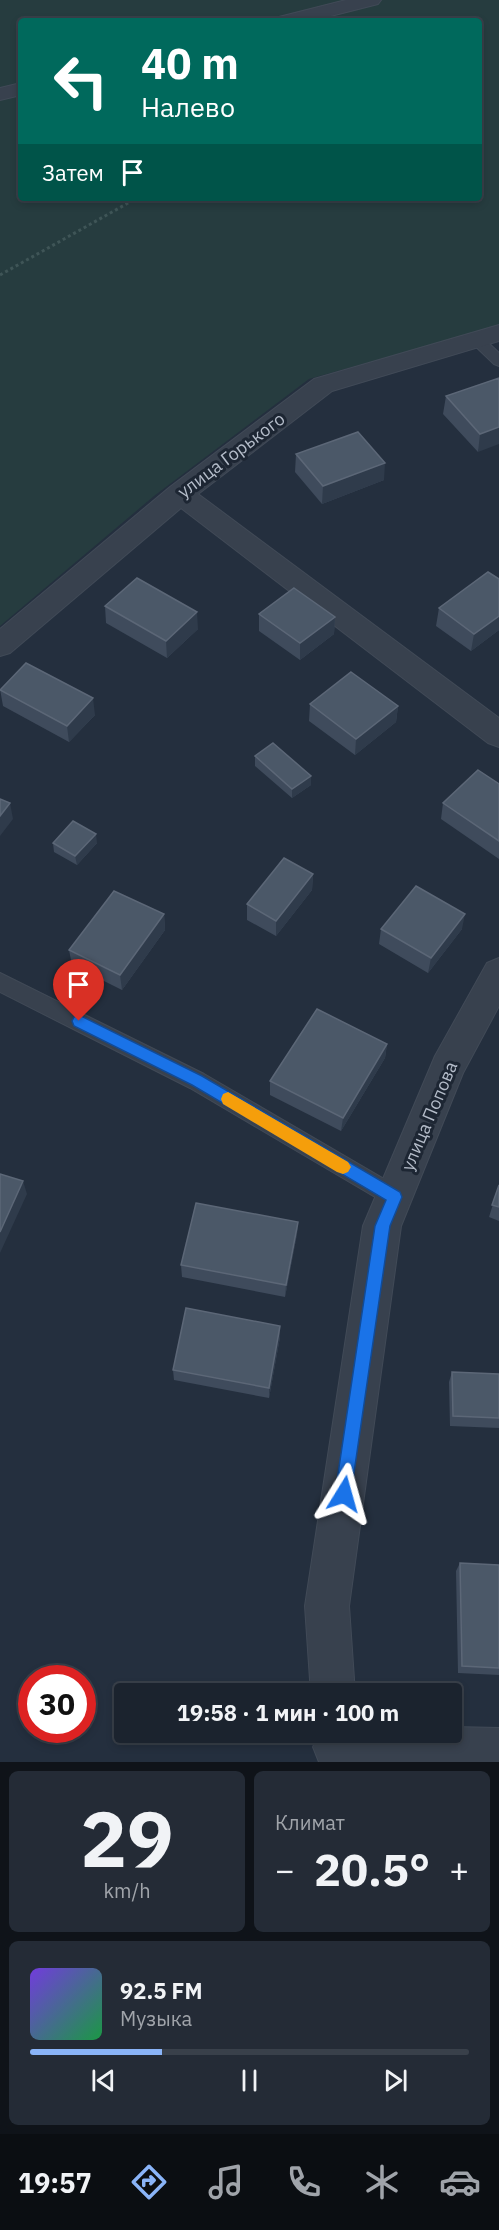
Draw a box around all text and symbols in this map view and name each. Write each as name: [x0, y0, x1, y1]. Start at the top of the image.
text: 40 m: [141, 36, 239, 91]
icon: left: [42, 42, 120, 120]
text: Налево: [141, 89, 235, 124]
icon: arrive: [116, 156, 149, 189]
text: Затем: [42, 158, 104, 187]
street label: улица Горького: [173, 407, 289, 503]
pin: [53, 959, 104, 1021]
icon: arrive: [62, 968, 95, 1001]
street label: улица Попова: [396, 1057, 463, 1174]
position arrow: [312, 1462, 376, 1526]
speed limit sign: 30: [18, 1665, 96, 1743]
text: 19:58 · 1 мин · 100 m: [177, 1698, 399, 1727]
text: 29: [80, 1787, 174, 1888]
text: Климат: [275, 1809, 345, 1836]
text: 20.5°: [314, 1840, 430, 1898]
text: −: [275, 1848, 295, 1891]
text: +: [449, 1848, 469, 1891]
text: km/h: [103, 1877, 151, 1904]
text: 92.5 FM: [120, 1976, 203, 2005]
text: Музыка: [120, 2005, 192, 2032]
icon: previous: [87, 2064, 120, 2097]
icon: pause: [233, 2064, 266, 2097]
icon: next: [379, 2064, 412, 2097]
icon: directions: [128, 2161, 170, 2203]
icon: music: [205, 2161, 247, 2203]
icon: phone: [283, 2161, 325, 2203]
icon: climate: [361, 2161, 403, 2203]
icon: car: [439, 2161, 481, 2203]
text: 19:57: [18, 2165, 92, 2200]

